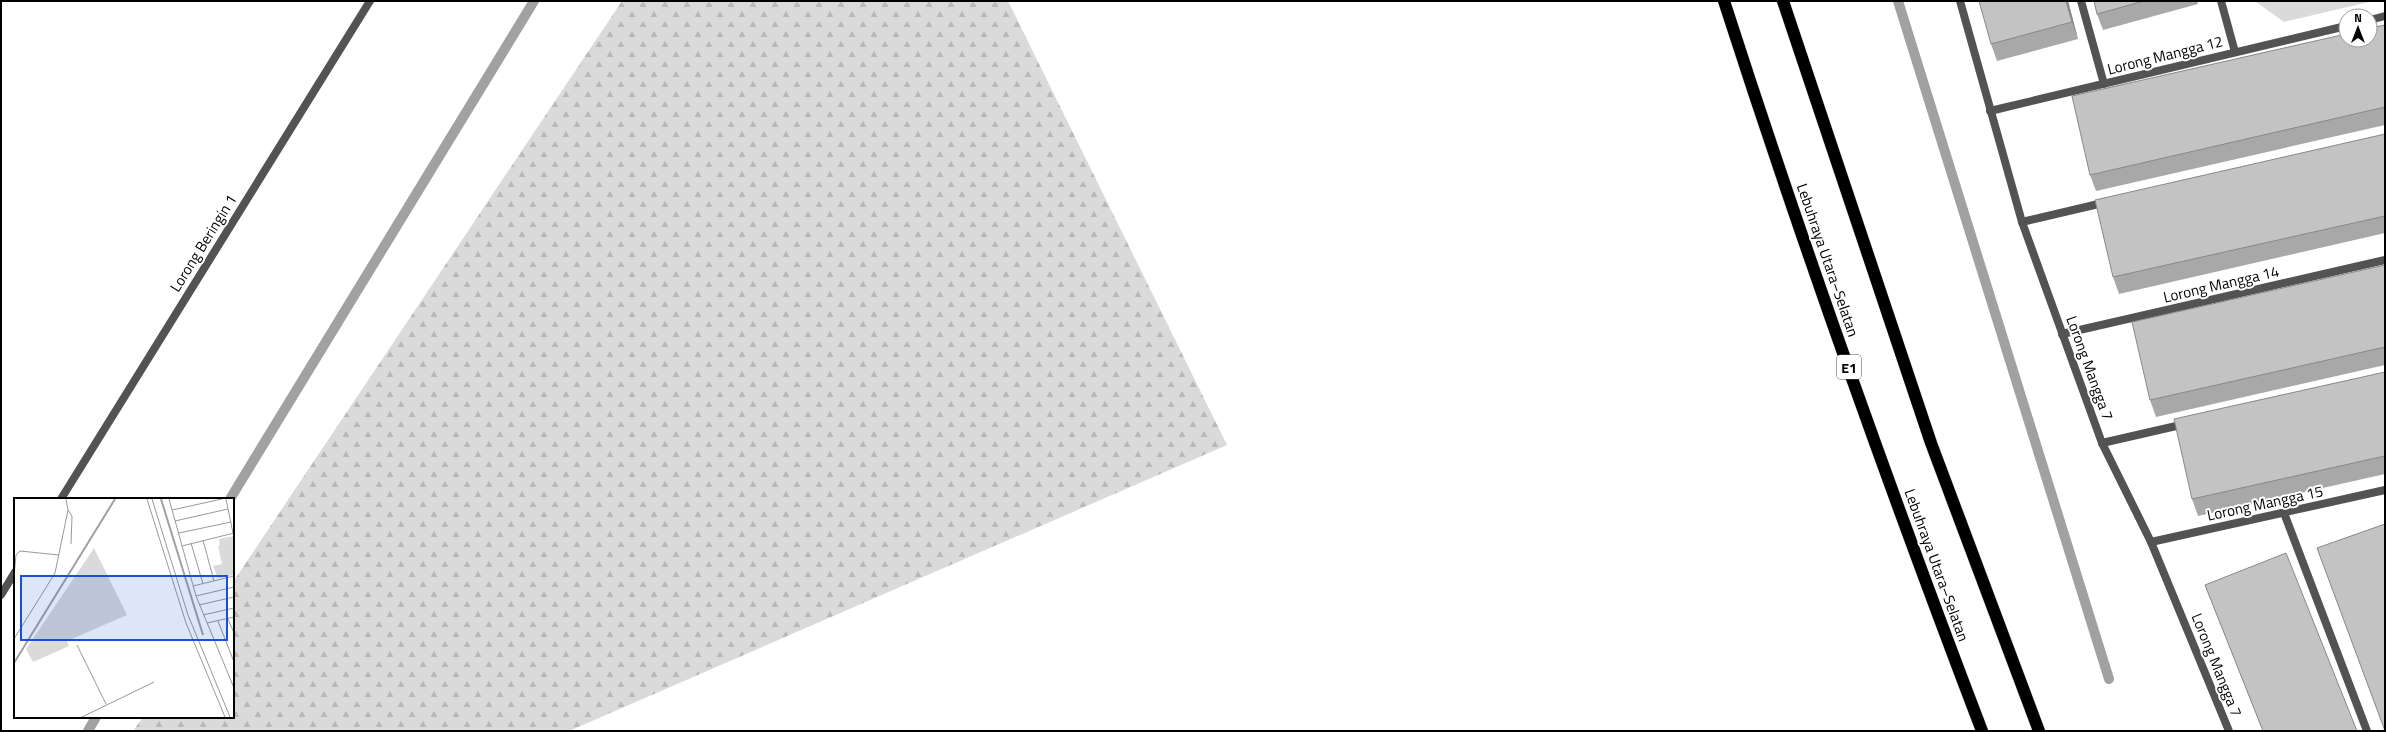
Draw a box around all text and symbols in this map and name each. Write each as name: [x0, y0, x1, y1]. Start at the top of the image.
north arrow: [2338, 8, 2378, 48]
text: N: [2354, 10, 2362, 26]
street label: Lorong Mangga 12: [2105, 30, 2225, 80]
street label: Lebuhraya Utara–Selatan: [1791, 180, 1865, 340]
street label: Lorong Beringin 1: [164, 190, 242, 296]
street label: Lorong Mangga 14: [2161, 259, 2281, 309]
street label: Lorong Mangga 7: [2060, 312, 2120, 424]
road number: E1: [1837, 355, 1861, 379]
street label: Lorong Mangga 15: [2205, 479, 2325, 527]
street label: Lebuhraya Utara–Selatan: [1899, 485, 1975, 645]
inset map: [14, 498, 234, 718]
street label: Lorong Mangga 7: [2186, 610, 2248, 720]

